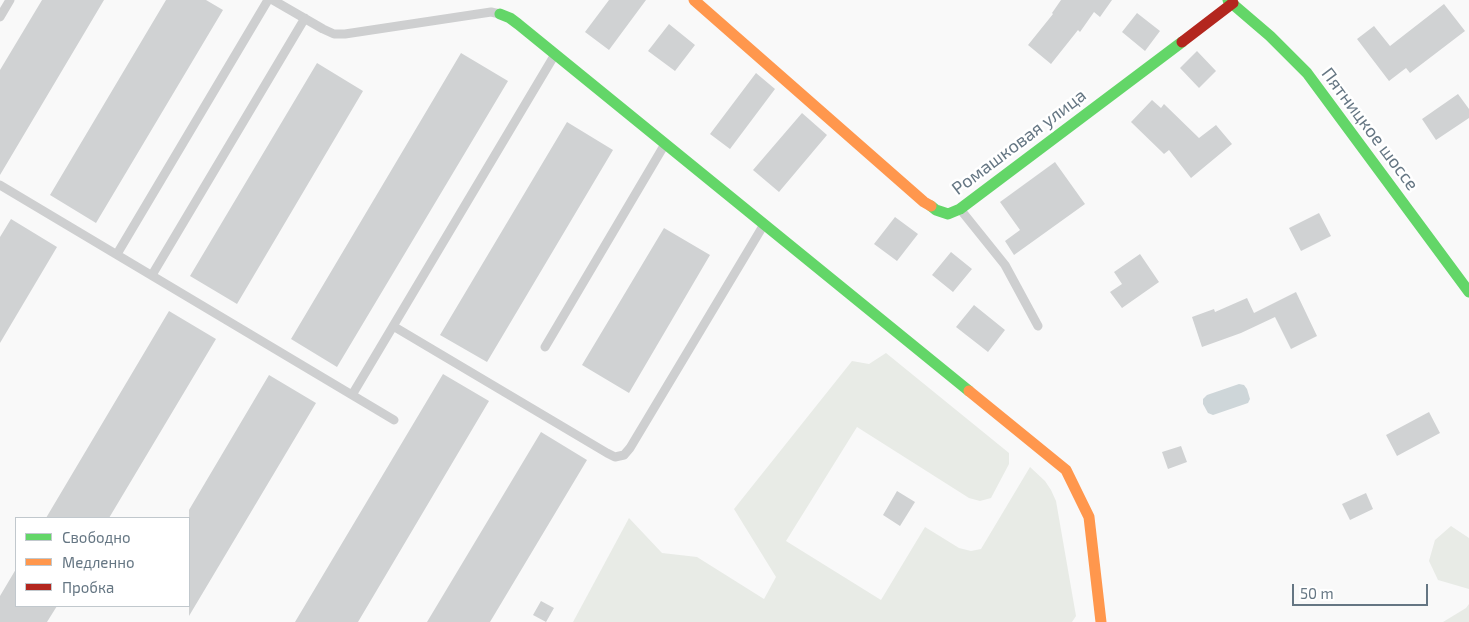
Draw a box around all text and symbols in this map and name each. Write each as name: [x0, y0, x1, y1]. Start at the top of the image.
street label: Пятницкое шоссе: [1317, 63, 1423, 195]
street label: Ромашковая улица: [948, 84, 1090, 200]
legend: [15, 517, 190, 607]
text: Свободно: [62, 528, 131, 546]
text: Медленно: [62, 553, 135, 571]
scale bar: [1294, 574, 1430, 606]
text: Пробка: [62, 578, 114, 596]
text: 50 m: [1300, 584, 1334, 602]

